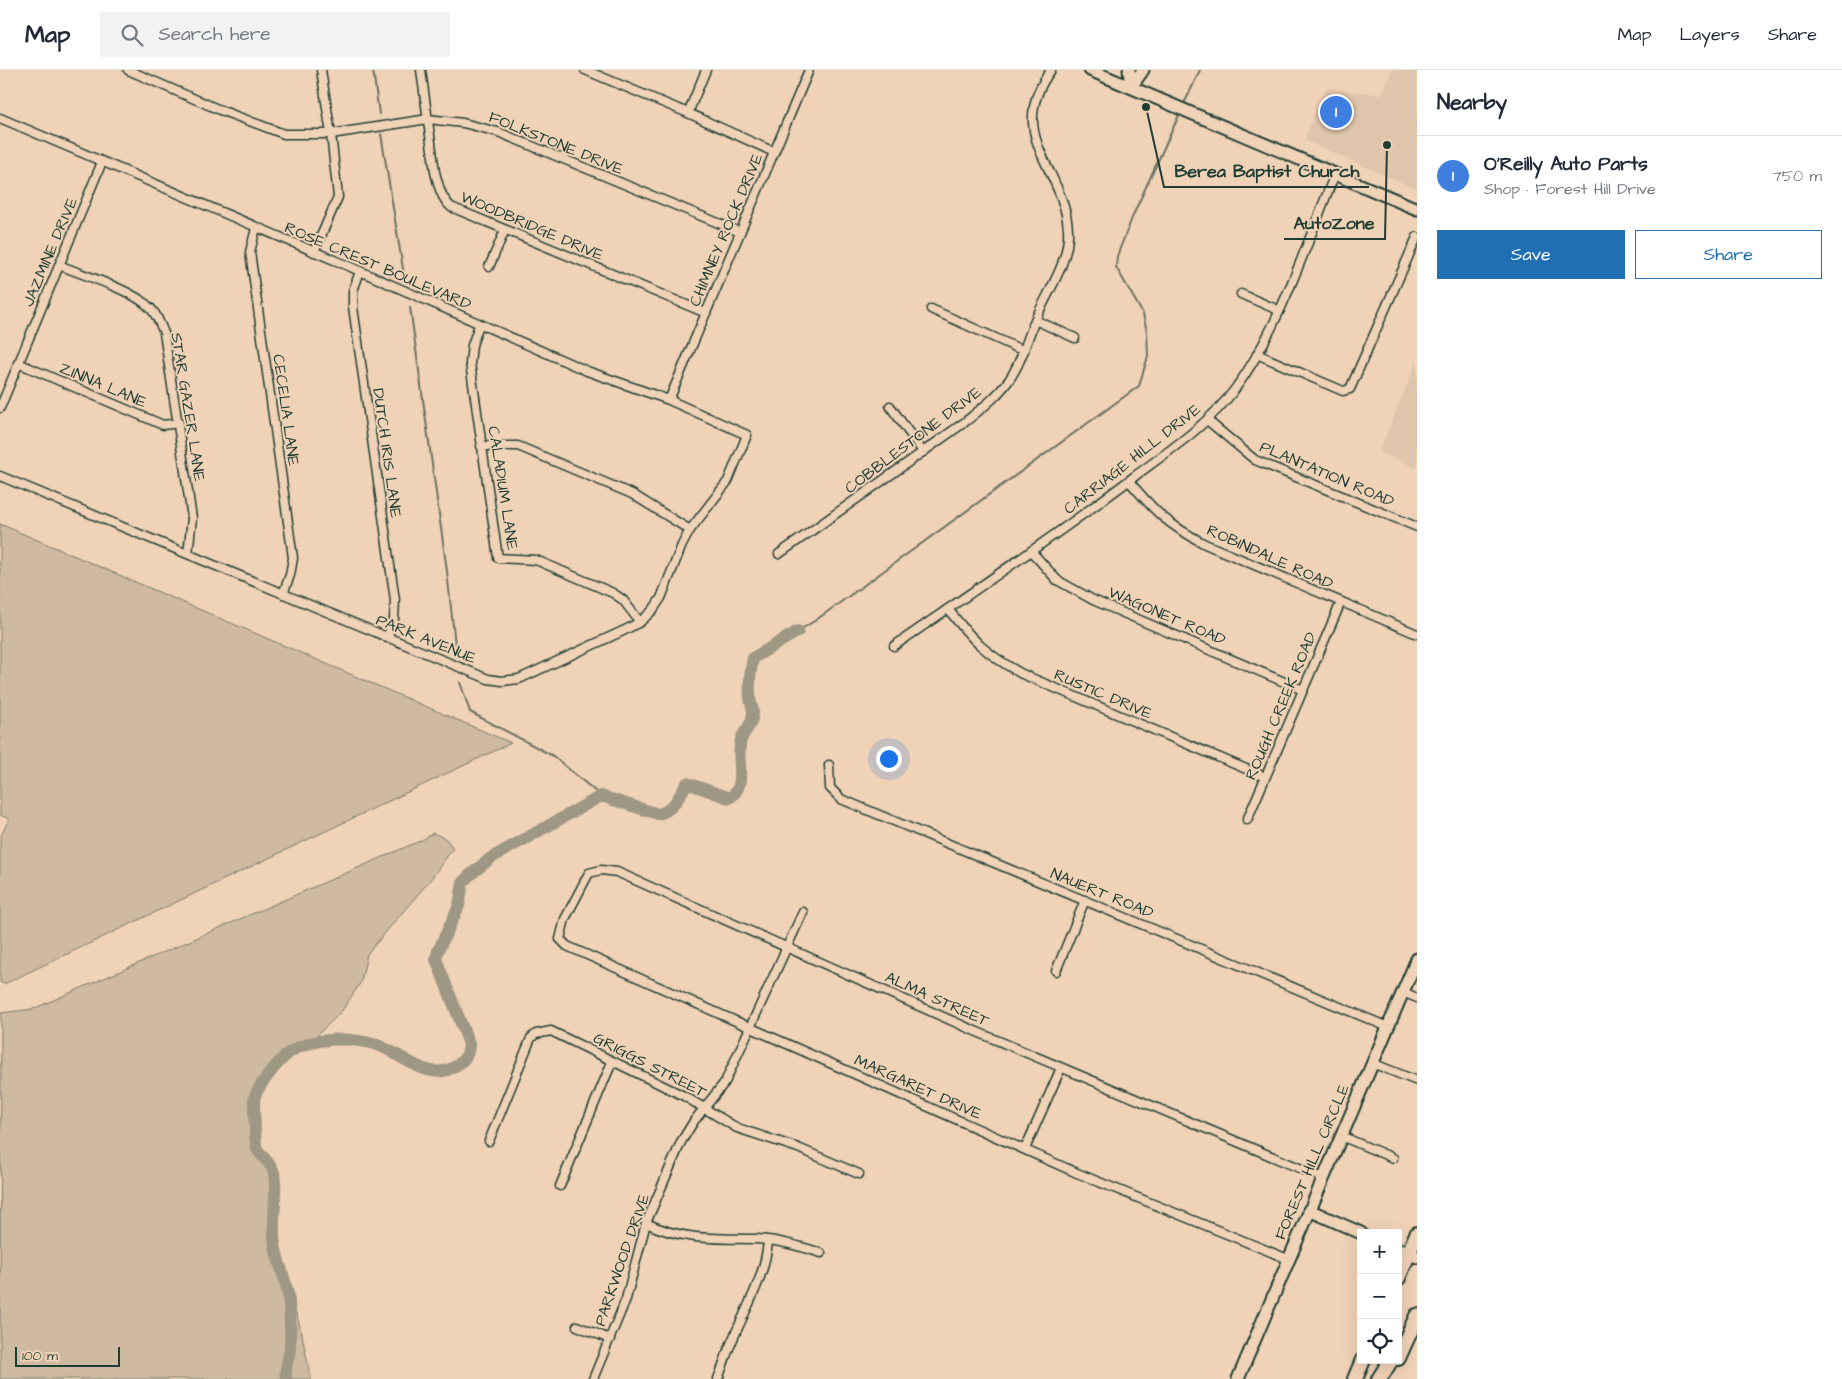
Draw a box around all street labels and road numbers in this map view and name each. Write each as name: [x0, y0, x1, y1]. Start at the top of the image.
street label: FOLKSTONE DRIVE: [486, 106, 627, 180]
street label: CHIMNEY ROCK DRIVE: [684, 150, 768, 310]
street label: WOODBRIDGE DRIVE: [457, 186, 607, 266]
street label: JAZMINE DRIVE: [17, 194, 83, 310]
street label: ROSE CREST BOULEVARD: [281, 217, 475, 315]
street label: STAR GAZER LANE: [165, 331, 211, 483]
street label: CECELIA LANE: [267, 353, 305, 468]
street label: ZINNA LANE: [56, 357, 150, 413]
street label: COBBLESTONE DRIVE: [840, 381, 986, 499]
street label: DUTCH IRIS LANE: [367, 387, 407, 520]
street label: CARRIAGE HILL DRIVE: [1059, 398, 1206, 520]
street label: CALADIUM LANE: [482, 424, 524, 552]
street label: PLANTATION ROAD: [1256, 436, 1398, 512]
street label: ROBINDALE ROAD: [1203, 519, 1337, 595]
street label: WAGONET ROAD: [1105, 581, 1229, 651]
street label: PARK AVENUE: [373, 609, 480, 669]
street label: ROUGH CREEK ROAD: [1240, 629, 1322, 783]
street label: RUSTIC DRIVE: [1051, 663, 1156, 725]
street label: NAUERT ROAD: [1047, 862, 1157, 924]
street label: ALMA STREET: [881, 966, 993, 1032]
street label: GRIGGS STREET: [590, 1027, 710, 1103]
street label: MARGARET DRIVE: [851, 1049, 986, 1125]
street label: FOREST HILL CIRCLE: [1269, 1080, 1355, 1243]
street label: PARKWOOD DRIVE: [589, 1190, 655, 1329]

